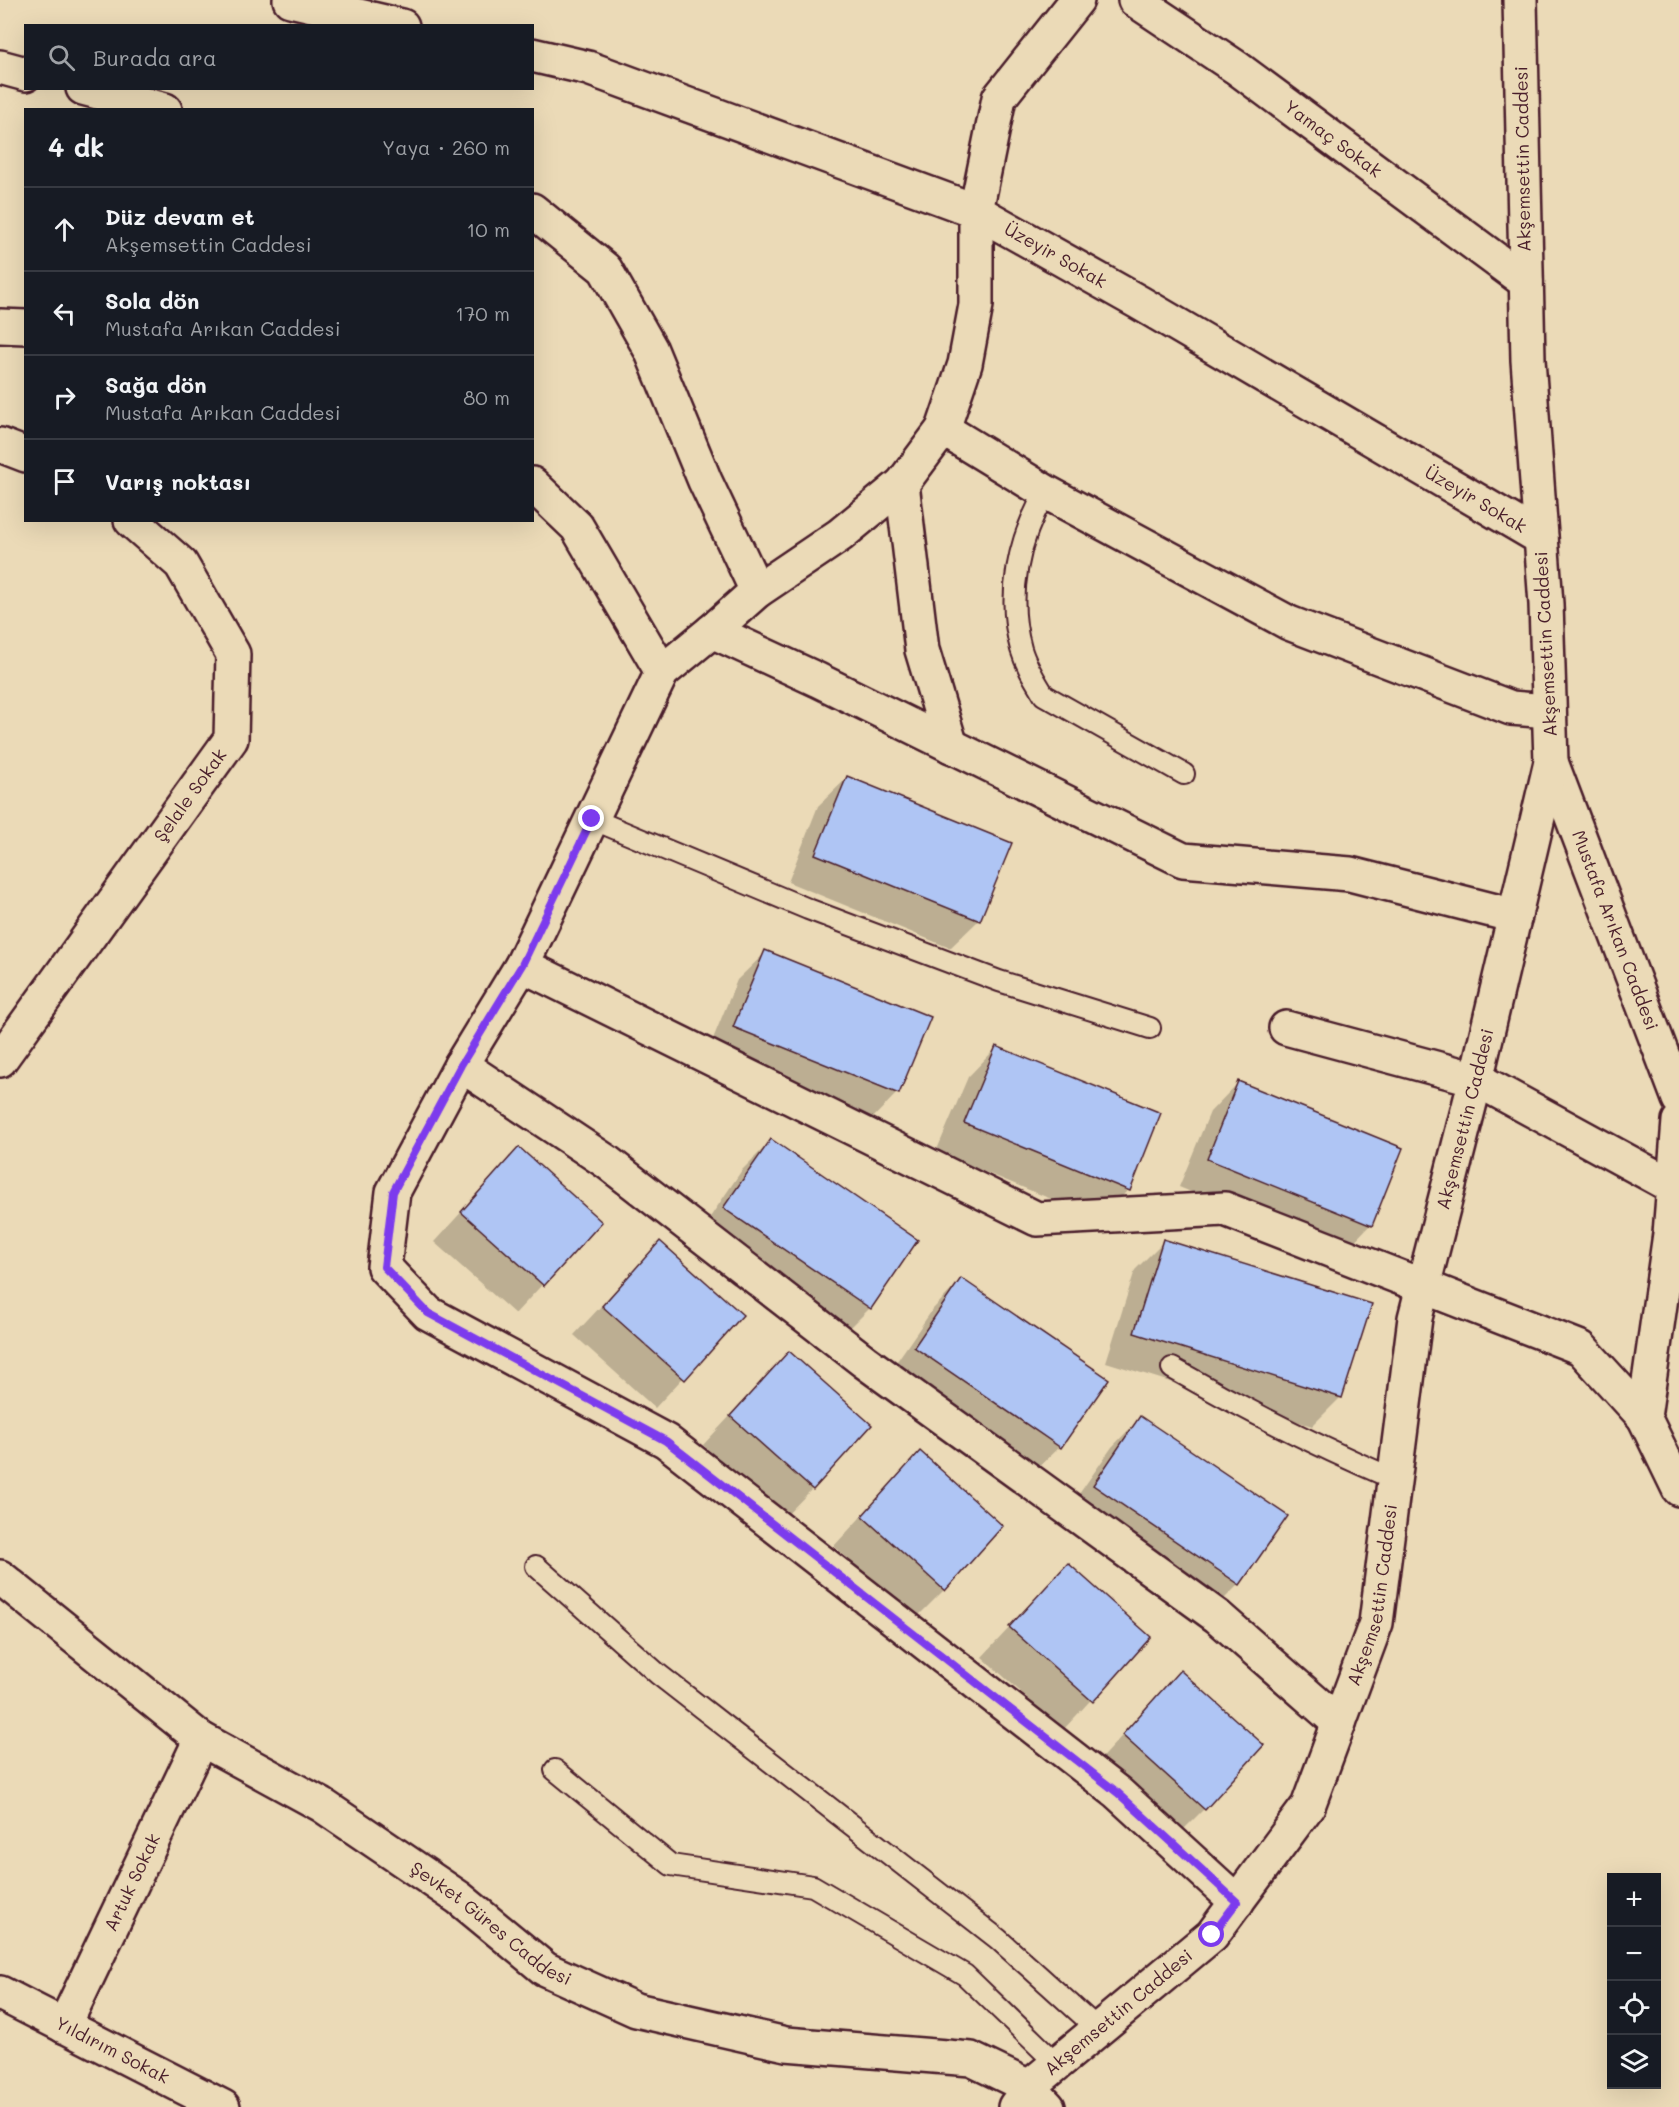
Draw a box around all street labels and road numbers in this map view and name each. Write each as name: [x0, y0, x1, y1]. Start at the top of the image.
street label: Akşemsettin Caddesi: [1508, 66, 1536, 252]
street label: Yamaç Sokak: [1280, 94, 1387, 182]
street label: Üzeyir Sokak: [1000, 216, 1111, 293]
street label: Üzeyir Sokak: [1421, 460, 1531, 538]
street label: Akşemsettin Caddesi: [1528, 551, 1562, 737]
street label: Şelale Sokak: [148, 743, 231, 846]
street label: Mustafa Arıkan Caddesi: [1567, 826, 1665, 1033]
street label: Akşemsettin Caddesi: [1430, 1026, 1499, 1212]
street label: Akşemsettin Caddesi: [1341, 1503, 1402, 1689]
street label: Artuk Sokak: [98, 1829, 165, 1935]
street label: Şevket Güres Caddesi: [406, 1856, 576, 1990]
street label: Akşemsettin Caddesi: [1039, 1943, 1197, 2080]
street label: Yıldırım Sokak: [52, 2010, 174, 2089]

